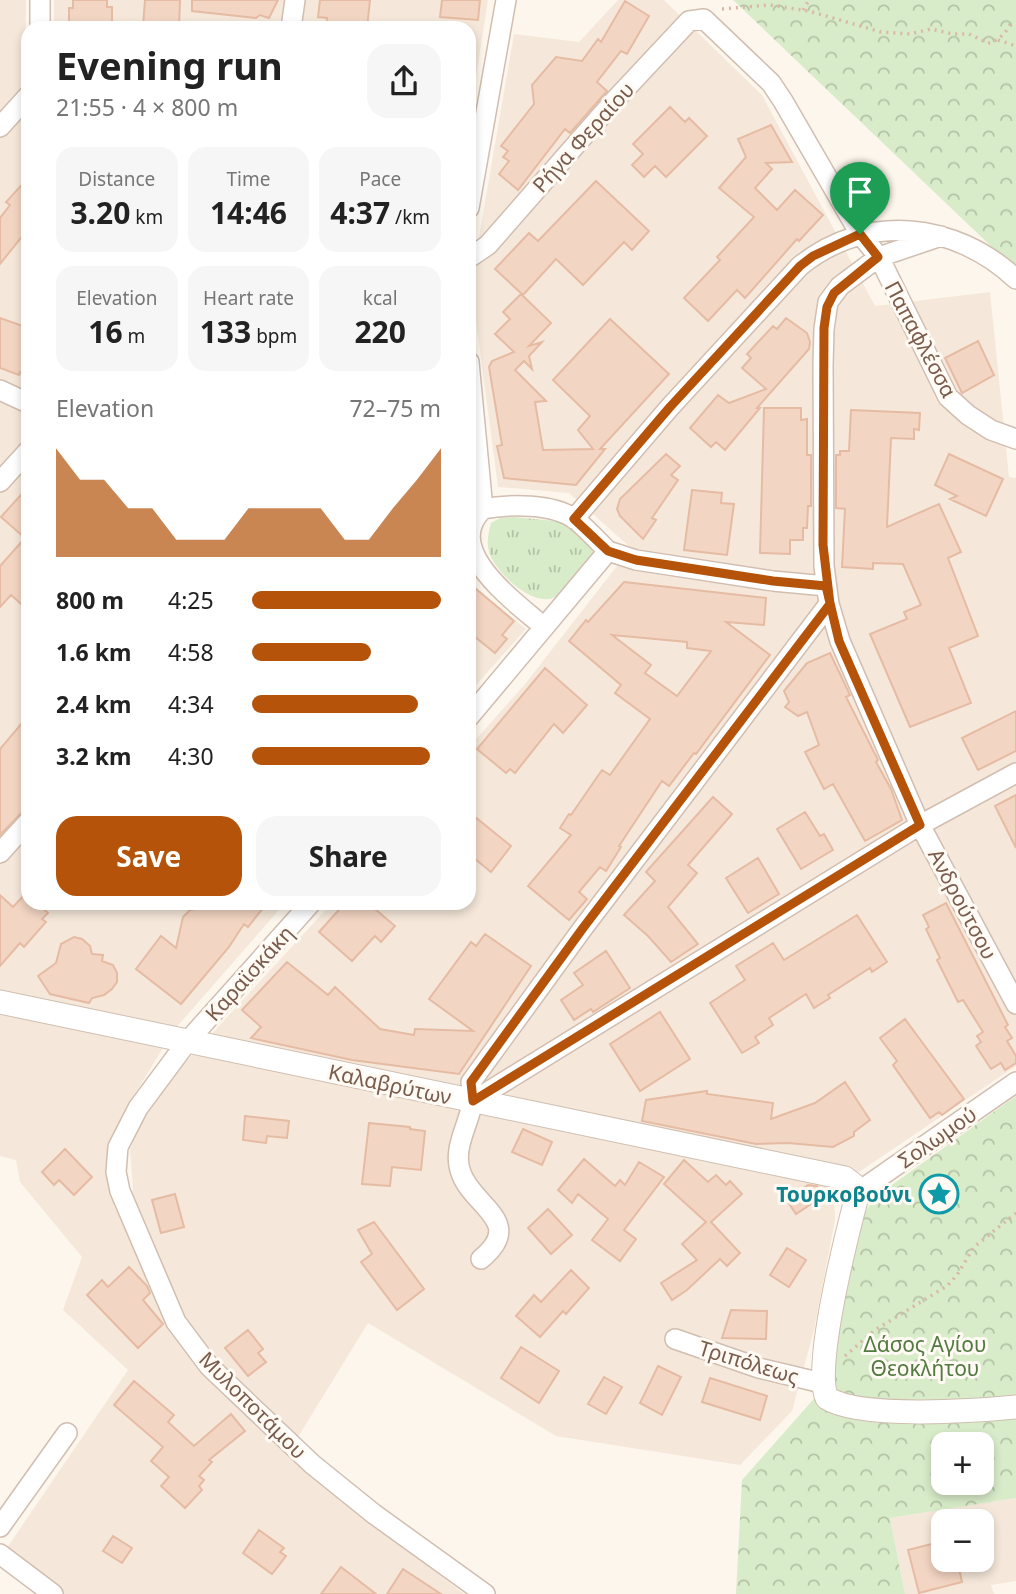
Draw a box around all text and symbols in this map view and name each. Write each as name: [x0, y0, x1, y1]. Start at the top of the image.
text: Evening run: [56, 39, 283, 91]
button: share: [367, 44, 441, 118]
street label: Ρήγα Φεραίου: [526, 76, 640, 198]
text: 21:55 · 4 × 800 m: [56, 91, 238, 123]
pin: [830, 162, 890, 234]
text: Distance: [78, 166, 155, 192]
text: Time: [227, 166, 270, 192]
text: Pace: [359, 166, 401, 192]
icon: arrive: [841, 173, 879, 211]
text: 3.20: [70, 192, 130, 233]
text: 14:46: [210, 192, 287, 233]
text: 4:37: [330, 192, 390, 233]
text: km: [130, 204, 163, 230]
text: /km: [390, 204, 430, 230]
street label: Παπαφλέσσα: [879, 276, 963, 402]
text: Elevation: [76, 285, 157, 311]
text: Heart rate: [203, 285, 294, 311]
text: kcal: [363, 285, 398, 311]
text: 16: [88, 311, 123, 352]
text: 133: [200, 311, 251, 352]
text: 220: [354, 311, 406, 352]
text: m: [123, 323, 145, 349]
text: bpm: [251, 323, 297, 349]
text: Elevation: [56, 392, 154, 424]
text: 72–75 m: [349, 392, 441, 424]
text: 800 m: [56, 584, 124, 616]
text: 4:25: [168, 584, 214, 616]
text: 1.6 km: [56, 636, 131, 668]
text: 4:58: [168, 636, 214, 668]
text: 2.4 km: [56, 688, 131, 720]
text: 4:34: [168, 688, 214, 720]
text: 3.2 km: [56, 740, 131, 772]
text: 4:30: [168, 740, 214, 772]
button: Save: [56, 816, 242, 896]
button: Share: [256, 816, 441, 896]
street label: Ανδρούτσου: [922, 844, 1004, 964]
street label: Καραϊσκάκη: [199, 919, 299, 1027]
street label: Καλαβρύτων: [326, 1057, 454, 1111]
street label: Σολωμού: [892, 1100, 982, 1174]
place icon: Τουρκοβούνι: [918, 1173, 960, 1215]
place label: Τουρκοβούνι: [776, 1180, 912, 1208]
park label: Δάσος Αγίου Θεοκλήτου: [863, 1330, 987, 1382]
street label: Τριπόλεως: [696, 1334, 802, 1390]
street label: Μυλοποτάμου: [193, 1345, 313, 1465]
map controls: [931, 1432, 994, 1572]
button: +: [931, 1432, 994, 1495]
button: −: [931, 1509, 994, 1572]

